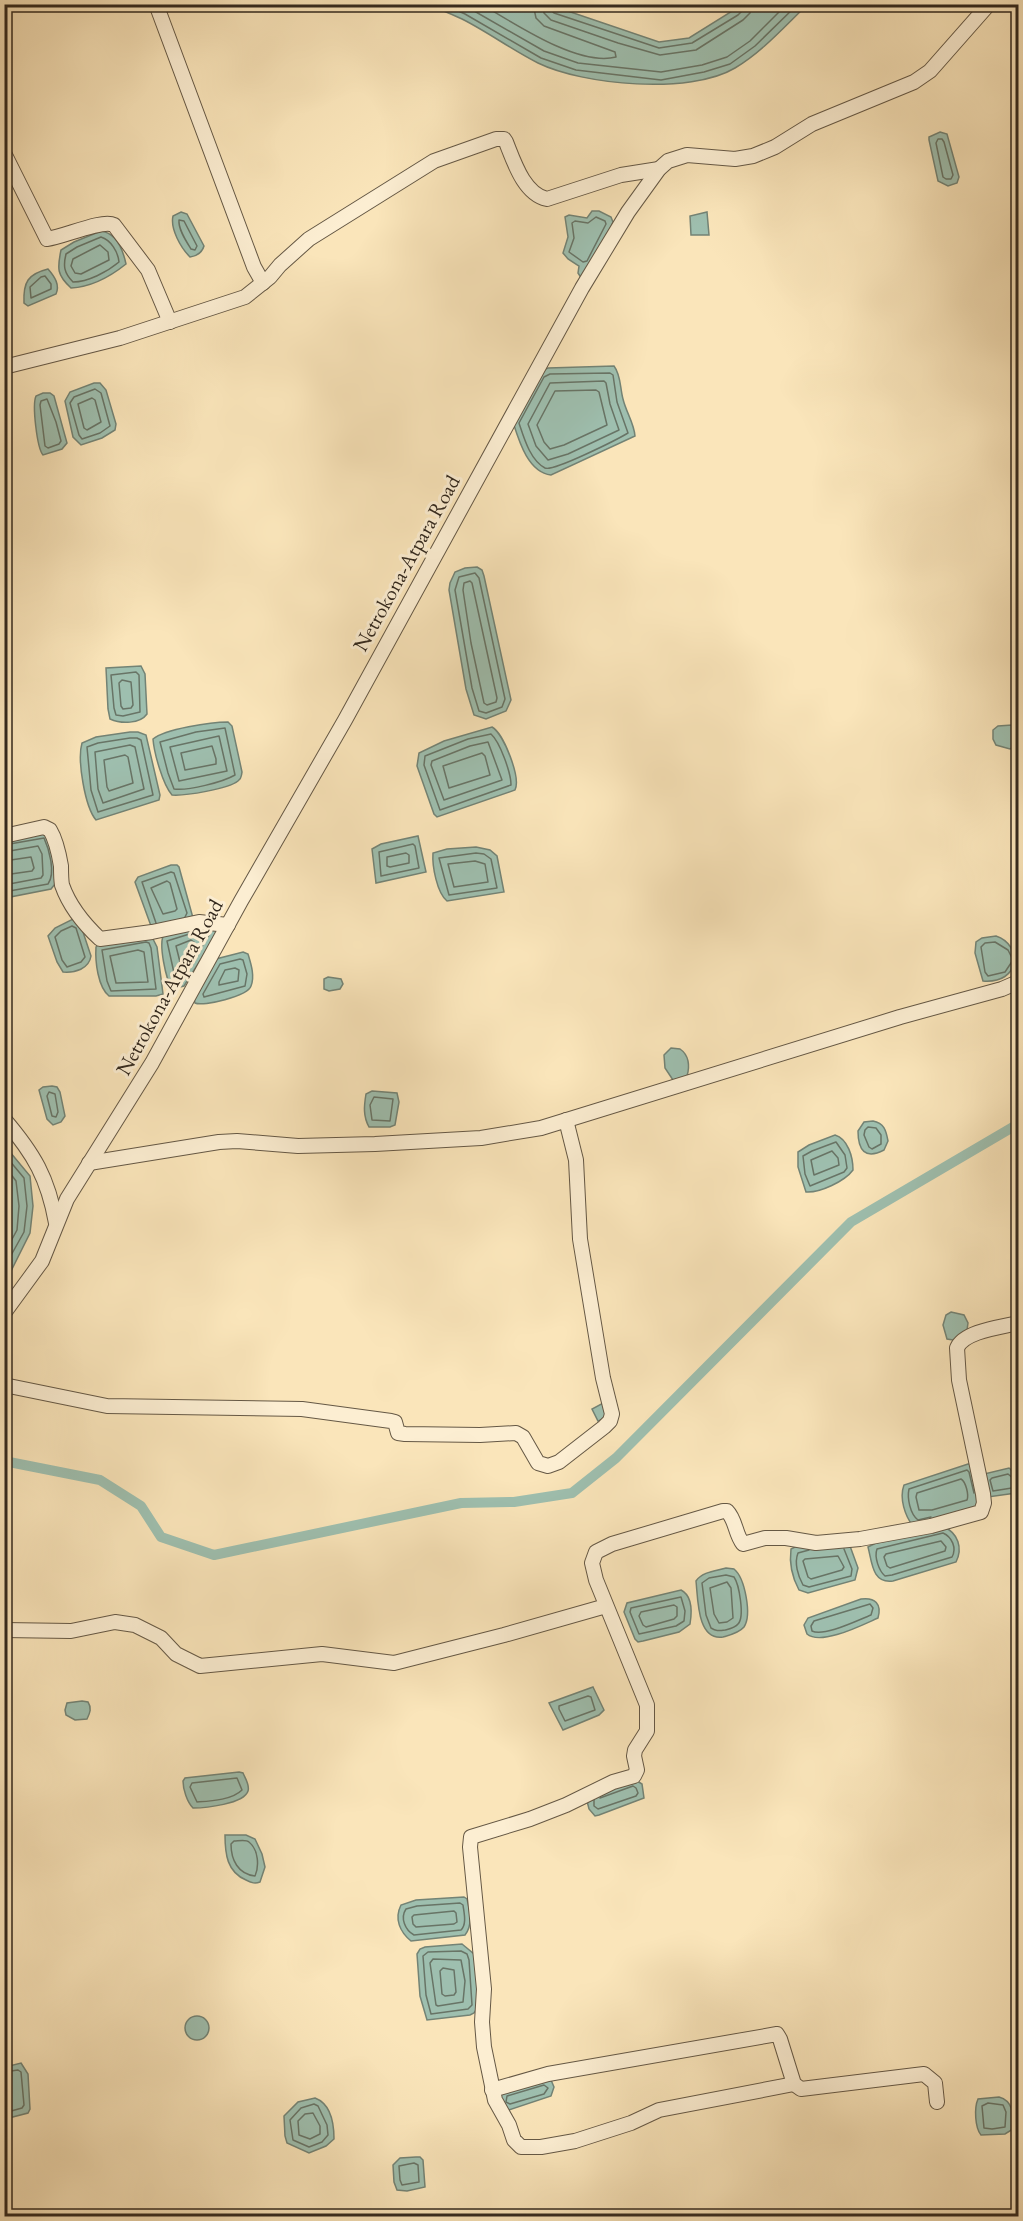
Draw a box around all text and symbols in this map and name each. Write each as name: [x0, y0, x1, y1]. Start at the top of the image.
street label: Netrokona-Atpara Road: [346, 470, 466, 656]
street label: Netrokona-Atpara Road: [109, 894, 229, 1080]

